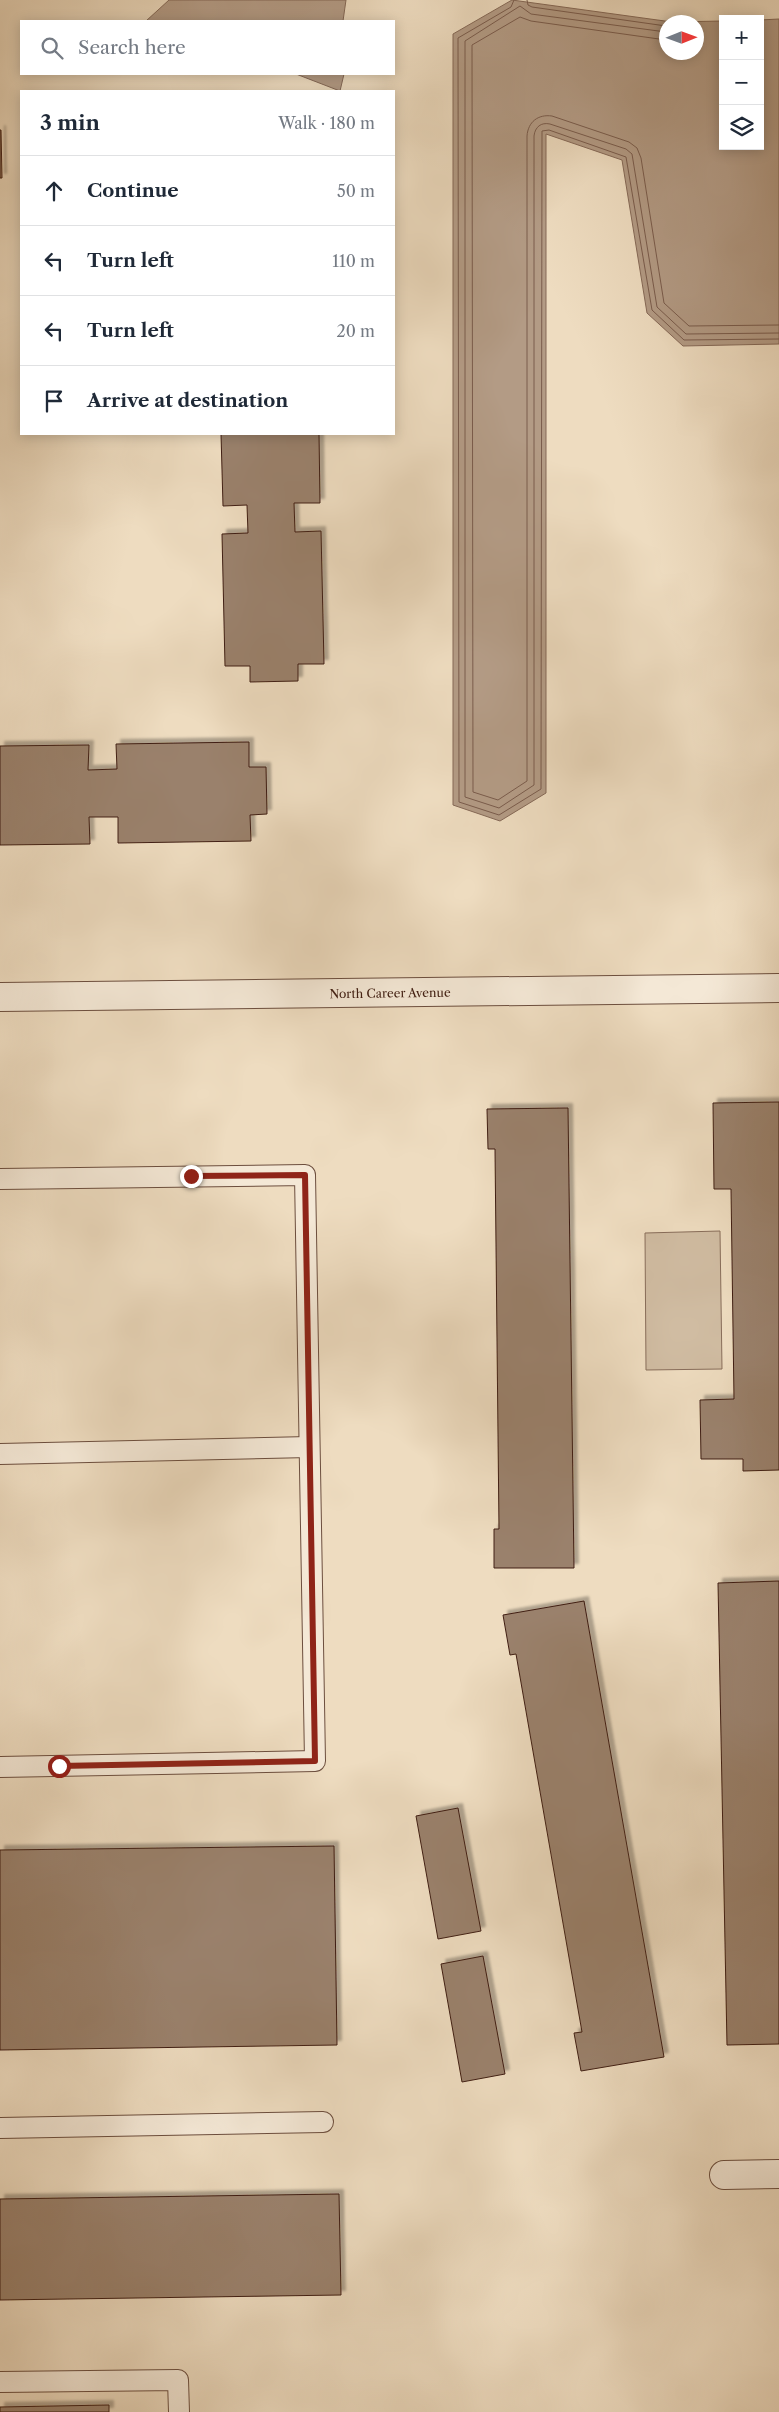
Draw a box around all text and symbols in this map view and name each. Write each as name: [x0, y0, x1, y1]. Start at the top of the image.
north arrow: [659, 15, 704, 60]
map controls: [719, 15, 764, 150]
button: +: [719, 15, 764, 60]
search box: [20, 20, 395, 75]
icon: search: [38, 34, 66, 62]
text: Search here: [78, 36, 186, 59]
button: −: [719, 60, 764, 105]
button: layers: [719, 105, 764, 150]
text: 3 min: [40, 110, 100, 135]
text: Walk · 180 m: [278, 113, 375, 133]
icon: ahead: [40, 177, 68, 205]
text: Continue: [87, 179, 179, 202]
text: 50 m: [337, 181, 375, 201]
icon: left: [40, 247, 68, 275]
text: Turn left: [87, 249, 174, 272]
text: 110 m: [332, 251, 375, 271]
icon: left: [40, 317, 68, 345]
text: Turn left: [87, 319, 174, 342]
text: 20 m: [336, 321, 375, 341]
icon: arrive: [40, 387, 68, 415]
text: Arrive at destination: [87, 389, 288, 412]
street label: North Career Avenue: [329, 984, 451, 1001]
route end: [180, 1165, 203, 1188]
route start: [48, 1755, 71, 1778]

